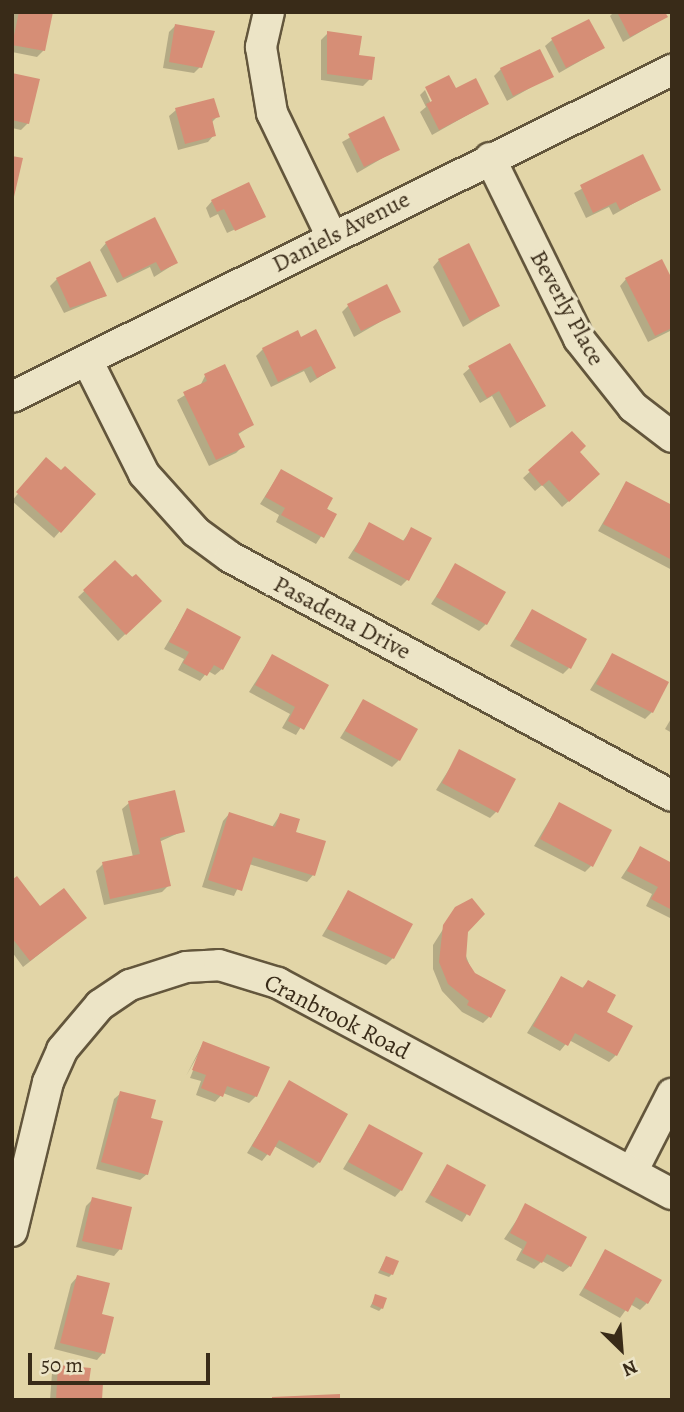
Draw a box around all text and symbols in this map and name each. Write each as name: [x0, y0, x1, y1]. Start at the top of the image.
street label: Daniels Avenue: [267, 185, 415, 279]
street label: Beverly Place: [524, 245, 610, 371]
street label: Pasadena Drive: [268, 570, 416, 666]
street label: Cranbrook Road: [259, 968, 415, 1066]
north arrow: [586, 1314, 656, 1384]
scale bar: [32, 1338, 214, 1382]
text: 50 m: [41, 1351, 83, 1379]
text: N: [618, 1353, 642, 1383]

